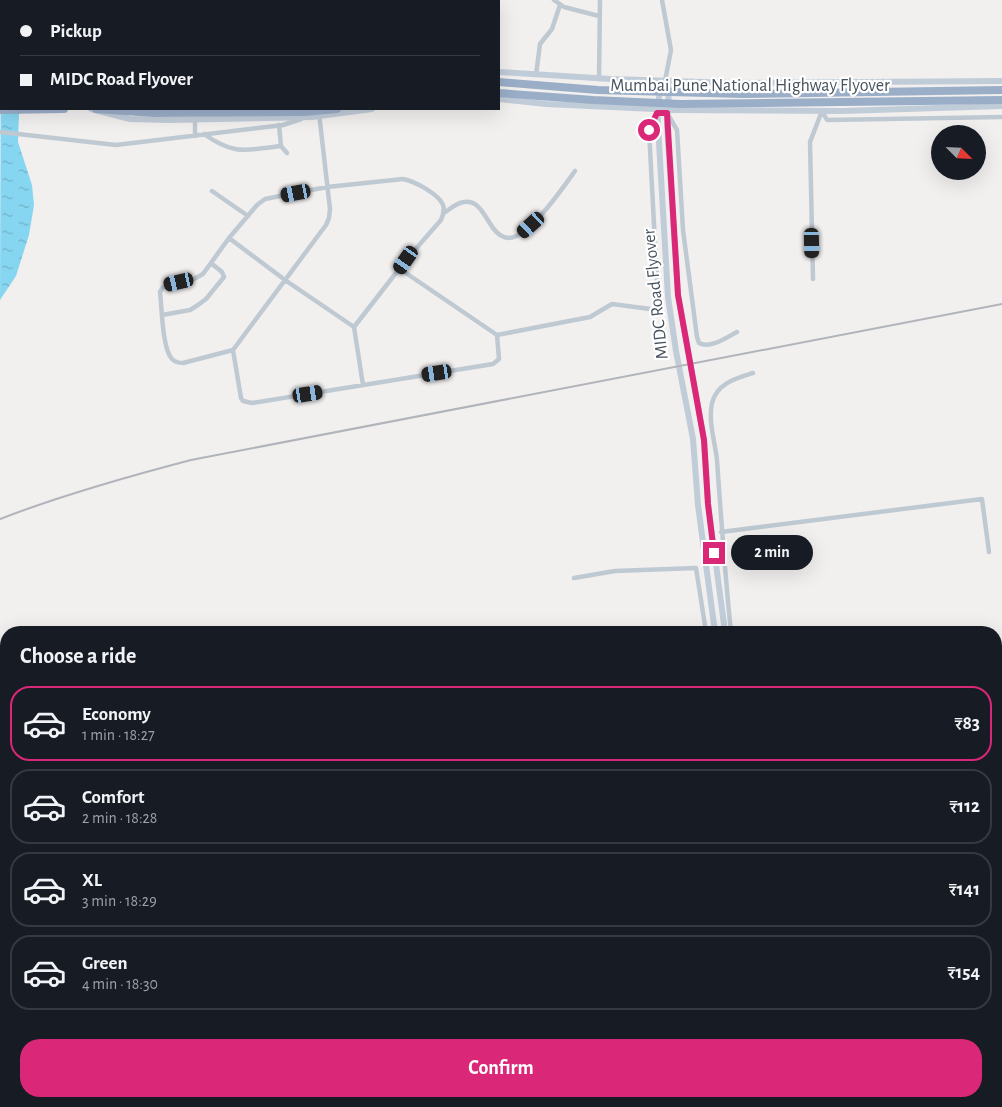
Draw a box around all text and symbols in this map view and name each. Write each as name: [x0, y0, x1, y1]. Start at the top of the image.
text: Pickup: [50, 22, 102, 41]
text: MIDC Road Flyover: [50, 70, 193, 89]
street label: Mumbai Pune National Highway Flyover: [610, 77, 890, 95]
route start: [638, 119, 660, 141]
north arrow: [931, 125, 986, 180]
map controls: [931, 125, 986, 180]
car: [279, 183, 312, 203]
car: [514, 209, 547, 241]
street label: MIDC Road Flyover: [640, 228, 672, 360]
car: [804, 228, 819, 258]
car: [391, 243, 420, 277]
car: [162, 271, 195, 293]
car: [421, 363, 452, 383]
car: [292, 384, 323, 404]
callout: 2 min: [732, 536, 814, 570]
route end: [703, 542, 725, 564]
text: 2 min: [754, 544, 790, 560]
text: Choose a ride: [20, 645, 136, 667]
icon: car: [22, 701, 67, 746]
text: Economy: [82, 705, 151, 724]
text: ₹83: [954, 714, 980, 733]
text: 1 min · 18:27: [82, 727, 155, 743]
icon: car: [22, 784, 67, 829]
text: Comfort: [82, 788, 144, 807]
text: ₹112: [949, 797, 980, 816]
text: 2 min · 18:28: [82, 810, 157, 826]
icon: car: [22, 867, 67, 912]
text: XL: [82, 871, 102, 890]
text: ₹141: [949, 880, 980, 899]
text: 3 min · 18:29: [82, 893, 157, 909]
icon: car: [22, 950, 67, 995]
text: Green: [82, 954, 128, 973]
text: ₹154: [947, 963, 980, 982]
text: 4 min · 18:30: [82, 976, 158, 992]
button: Confirm: [20, 1039, 982, 1097]

